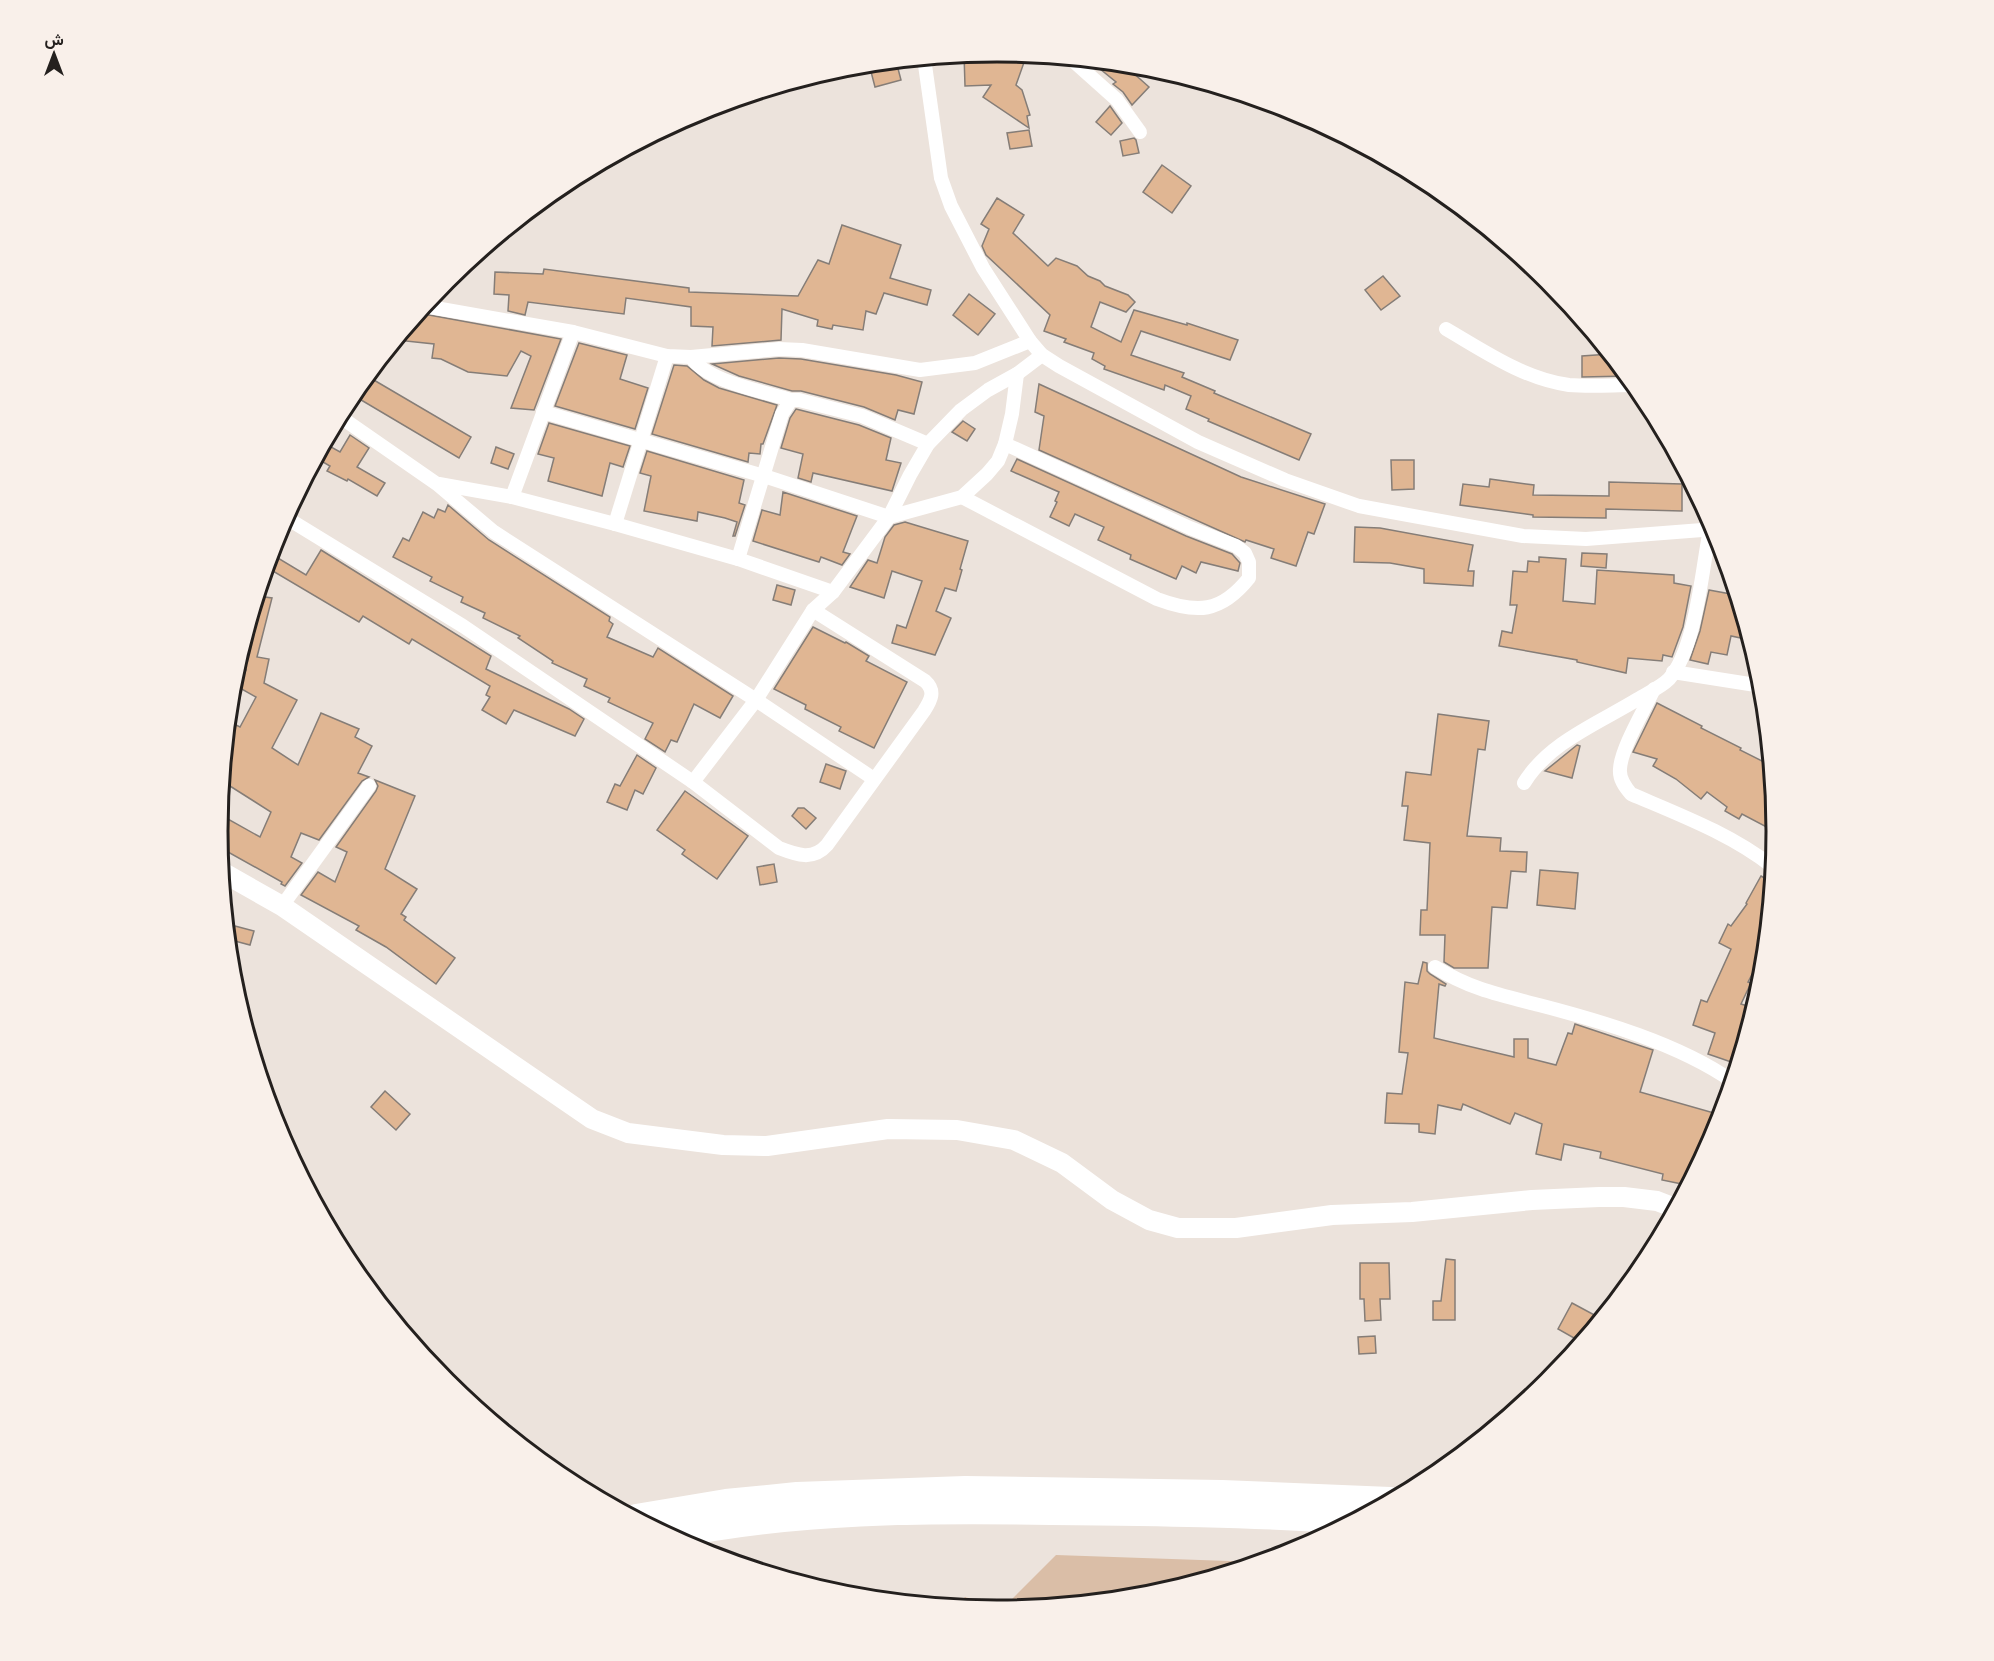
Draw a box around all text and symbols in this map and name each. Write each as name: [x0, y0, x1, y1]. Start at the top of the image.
north arrow: [24, 24, 84, 84]
text: ش: [44, 30, 64, 49]

